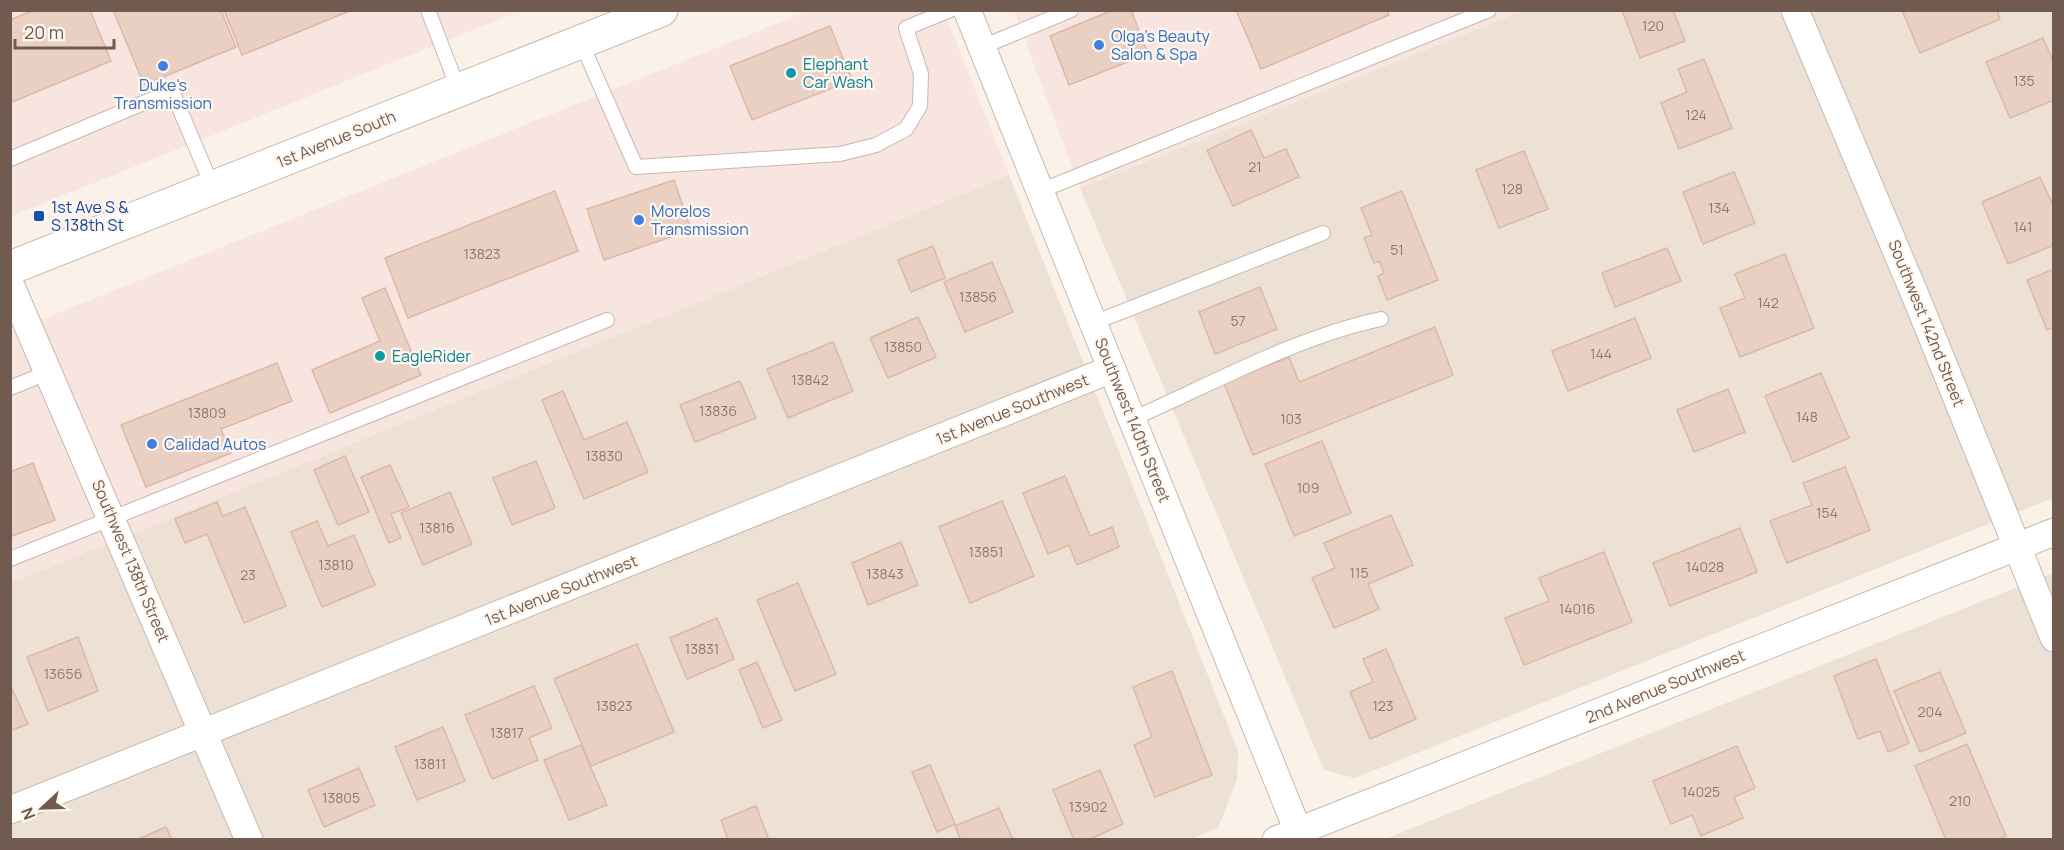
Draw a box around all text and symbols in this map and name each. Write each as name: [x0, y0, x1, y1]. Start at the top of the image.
scale bar: [15, 12, 114, 50]
house number: 120: [1642, 16, 1664, 35]
text: 20 m: [24, 20, 64, 44]
place label: Olga's Beauty Salon & Spa: [1111, 25, 1211, 65]
marker: Olga's Beauty Salon & Spa: [1092, 38, 1106, 52]
place label: Elephant Car Wash: [803, 53, 873, 93]
marker: Duke's Transmission: [156, 59, 170, 73]
marker: Elephant Car Wash: [784, 66, 798, 80]
house number: 135: [2013, 71, 2035, 90]
place label: Duke's Transmission: [114, 74, 212, 114]
street label: 1st Avenue South: [273, 105, 399, 173]
house number: 124: [1685, 105, 1707, 124]
house number: 21: [1248, 157, 1262, 176]
house number: 128: [1501, 179, 1523, 198]
place label: 1st Ave S & S 138th St: [51, 196, 129, 236]
house number: 134: [1708, 198, 1730, 217]
place label: Morelos Transmission: [651, 200, 749, 240]
marker: 1st Ave S & S 138th St: [32, 209, 46, 223]
marker: Morelos Transmission: [632, 213, 646, 227]
house number: 141: [2013, 217, 2033, 236]
street label: Southwest 142nd Street: [1883, 236, 1971, 410]
house number: 51: [1390, 240, 1404, 259]
house number: 13823: [463, 244, 501, 263]
house number: 13856: [959, 287, 997, 306]
house number: 142: [1757, 293, 1779, 312]
house number: 57: [1230, 311, 1246, 330]
street label: Southwest 140th Street: [1090, 334, 1176, 506]
house number: 13850: [884, 337, 922, 356]
house number: 144: [1590, 344, 1612, 363]
place label: EagleRider: [392, 345, 471, 367]
marker: EagleRider: [373, 349, 387, 363]
street label: 1st Avenue Southwest: [932, 368, 1092, 450]
house number: 13842: [791, 370, 829, 389]
house number: 13836: [699, 401, 737, 420]
house number: 13809: [188, 403, 226, 422]
house number: 148: [1796, 407, 1818, 426]
house number: 103: [1280, 409, 1302, 428]
place label: Calidad Autos: [164, 433, 266, 455]
marker: Calidad Autos: [145, 437, 159, 451]
house number: 13830: [585, 446, 623, 465]
street label: Southwest 138th Street: [87, 476, 175, 646]
house number: 109: [1297, 478, 1319, 497]
house number: 154: [1816, 503, 1838, 522]
house number: 13816: [419, 518, 455, 537]
house number: 13851: [969, 542, 1003, 561]
street label: 1st Avenue Southwest: [481, 549, 641, 631]
house number: 13810: [318, 555, 354, 574]
house number: 14028: [1686, 557, 1724, 576]
house number: 115: [1349, 563, 1369, 582]
house number: 13843: [866, 564, 904, 583]
house number: 23: [240, 565, 256, 584]
house number: 14016: [1559, 599, 1595, 618]
house number: 13831: [685, 639, 719, 658]
street label: 2nd Avenue Southwest: [1582, 644, 1748, 728]
house number: 13656: [44, 664, 82, 683]
house number: 13823: [595, 696, 633, 715]
house number: 123: [1372, 696, 1394, 715]
house number: 204: [1918, 702, 1942, 721]
house number: 13817: [490, 723, 524, 742]
house number: 13811: [414, 754, 446, 773]
north arrow: [12, 778, 72, 838]
house number: 14025: [1682, 782, 1720, 801]
house number: 13805: [322, 788, 360, 807]
house number: 210: [1949, 791, 1971, 810]
house number: 13902: [1069, 797, 1107, 816]
text: N: [16, 804, 40, 823]

